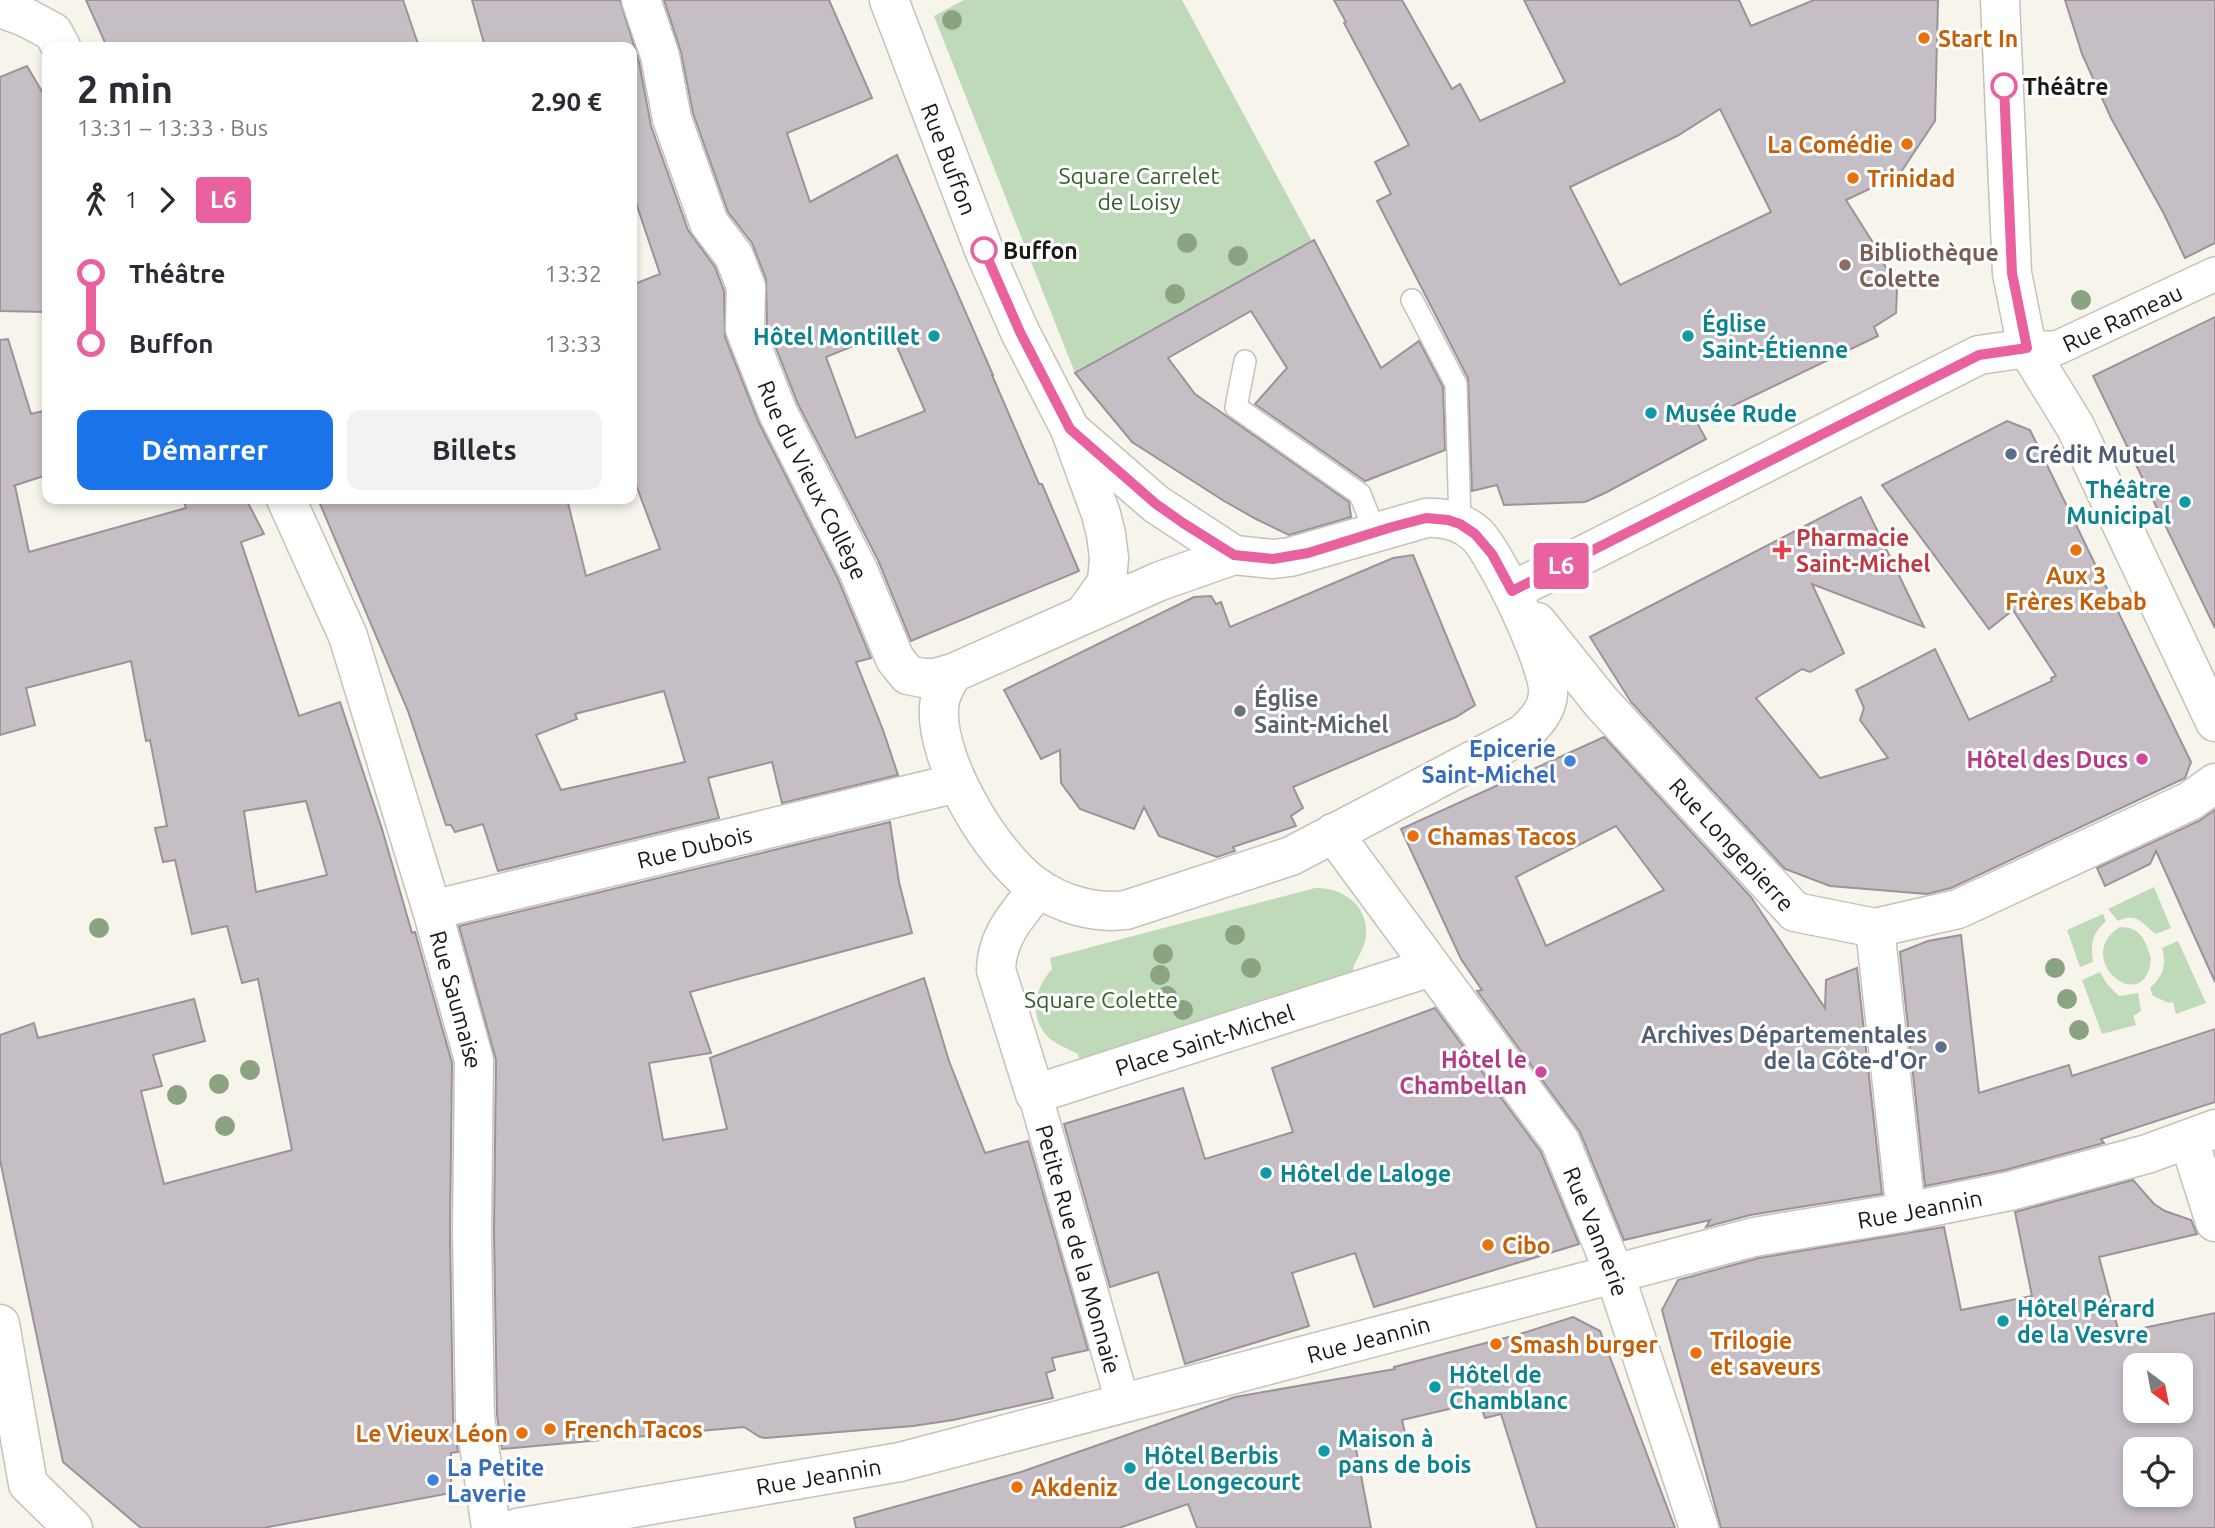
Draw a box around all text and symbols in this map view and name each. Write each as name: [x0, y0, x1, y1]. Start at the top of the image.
place label: Start In: [1938, 26, 2018, 51]
marker: Start In: [1916, 30, 1932, 46]
text: 2 min: [77, 68, 173, 110]
marker: Théâtre: [1991, 73, 2017, 99]
place label: Théâtre: [2023, 74, 2108, 99]
text: 2.90 €: [531, 87, 602, 116]
street label: Rue Buffon: [917, 100, 982, 218]
text: 13:31 – 13:33 · Bus: [77, 115, 268, 140]
place label: La Comédie: [1767, 132, 1893, 157]
marker: La Comédie: [1899, 136, 1915, 152]
park label: Square Carrelet de Loisy: [1059, 163, 1219, 214]
place label: Trinidad: [1867, 166, 1955, 191]
marker: Trinidad: [1845, 170, 1861, 186]
icon: walk: [77, 181, 115, 219]
icon: forward: [148, 181, 186, 219]
text: L6: [210, 186, 237, 213]
text: 1: [125, 187, 138, 212]
marker: Buffon: [971, 237, 997, 263]
place label: Buffon: [1003, 238, 1078, 263]
place label: Bibliothèque Colette: [1859, 240, 1999, 291]
marker: Bibliothèque Colette: [1837, 257, 1853, 273]
text: Théâtre: [129, 259, 226, 288]
text: 13:32: [544, 261, 602, 286]
street label: Rue Rameau: [2058, 279, 2186, 356]
place label: Église Saint-Étienne: [1702, 308, 1848, 362]
place label: Hôtel Montillet: [753, 324, 920, 349]
marker: Hôtel Montillet: [926, 328, 942, 344]
marker: Église Saint-Étienne: [1680, 328, 1696, 344]
text: Buffon: [129, 329, 214, 358]
text: 13:33: [544, 331, 602, 356]
street label: Rue du Vieux Collège: [754, 377, 873, 583]
place label: Musée Rude: [1665, 401, 1797, 426]
marker: Musée Rude: [1643, 405, 1659, 421]
button: Démarrer: [77, 410, 333, 490]
button: Billets: [347, 410, 602, 490]
place label: Crédit Mutuel: [2025, 442, 2175, 467]
marker: Crédit Mutuel: [2003, 446, 2019, 462]
place label: Théâtre Municipal: [2066, 477, 2171, 528]
marker: Théâtre Municipal: [2177, 494, 2193, 510]
place label: Pharmacie Saint-Michel: [1796, 525, 1931, 576]
marker: Pharmacie Saint-Michel: [1774, 542, 1790, 558]
marker: Aux 3 Frères Kebab: [2068, 542, 2084, 558]
line badge: L6: [1530, 543, 1592, 589]
text: L6: [1548, 552, 1574, 579]
place label: Aux 3 Frères Kebab: [2005, 563, 2147, 614]
place label: Église Saint-Michel: [1254, 683, 1389, 737]
marker: Église Saint-Michel: [1232, 703, 1248, 719]
place label: Epicerie Saint-Michel: [1421, 736, 1556, 787]
place label: Hôtel des Ducs: [1967, 747, 2128, 772]
marker: Hôtel des Ducs: [2134, 751, 2150, 767]
marker: Epicerie Saint-Michel: [1562, 753, 1578, 769]
street label: Rue Longepierre: [1665, 773, 1800, 916]
street label: Rue Dubois: [634, 821, 754, 872]
place label: Chamas Tacos: [1427, 824, 1577, 849]
marker: Chamas Tacos: [1405, 828, 1421, 844]
street label: Rue Saumaise: [426, 928, 487, 1069]
park label: Square Colette: [1024, 987, 1178, 1012]
street label: Place Saint-Michel: [1112, 999, 1297, 1080]
place label: Archives Départementales de la Côte-d'Or: [1641, 1022, 1928, 1073]
marker: Archives Départementales de la Côte-d'Or: [1933, 1039, 1949, 1055]
place label: Hôtel le Chambellan: [1399, 1047, 1527, 1098]
marker: Hôtel le Chambellan: [1533, 1064, 1549, 1080]
street label: Petite Rue de la Monnaie: [1032, 1122, 1126, 1376]
place label: Hôtel de Laloge: [1280, 1161, 1451, 1186]
street label: Rue Vannerie: [1559, 1163, 1634, 1299]
marker: Hôtel de Laloge: [1258, 1165, 1274, 1181]
street label: Rue Jeannin: [1856, 1184, 1984, 1232]
place label: Cibo: [1502, 1233, 1551, 1258]
marker: Cibo: [1480, 1237, 1496, 1253]
place label: Hôtel Pérard de la Vesvre: [2017, 1296, 2155, 1347]
street label: Rue Jeannin: [1304, 1310, 1433, 1367]
marker: Hôtel Pérard de la Vesvre: [1995, 1313, 2011, 1329]
place label: Trilogie et saveurs: [1710, 1328, 1821, 1379]
place label: Smash burger: [1510, 1332, 1658, 1357]
marker: Smash burger: [1488, 1336, 1504, 1352]
marker: Trilogie et saveurs: [1688, 1345, 1704, 1361]
north arrow: [2123, 1353, 2193, 1423]
map controls: [2123, 1353, 2193, 1507]
place label: Hôtel de Chamblanc: [1449, 1362, 1568, 1413]
marker: Hôtel de Chamblanc: [1427, 1379, 1443, 1395]
place label: French Tacos: [564, 1417, 703, 1442]
place label: Le Vieux Léon: [356, 1421, 508, 1446]
marker: French Tacos: [542, 1421, 558, 1437]
marker: Le Vieux Léon: [514, 1425, 530, 1441]
place label: Maison à pans de bois: [1338, 1426, 1471, 1477]
button: locate: [2123, 1437, 2193, 1507]
place label: Hôtel Berbis de Longecourt: [1144, 1443, 1301, 1494]
marker: Maison à pans de bois: [1316, 1443, 1332, 1459]
street label: Rue Jeannin: [754, 1453, 883, 1499]
place label: La Petite Laverie: [447, 1455, 544, 1506]
marker: Hôtel Berbis de Longecourt: [1122, 1460, 1138, 1476]
marker: La Petite Laverie: [425, 1472, 441, 1488]
place label: Akdeniz: [1031, 1475, 1118, 1500]
marker: Akdeniz: [1009, 1479, 1025, 1495]

